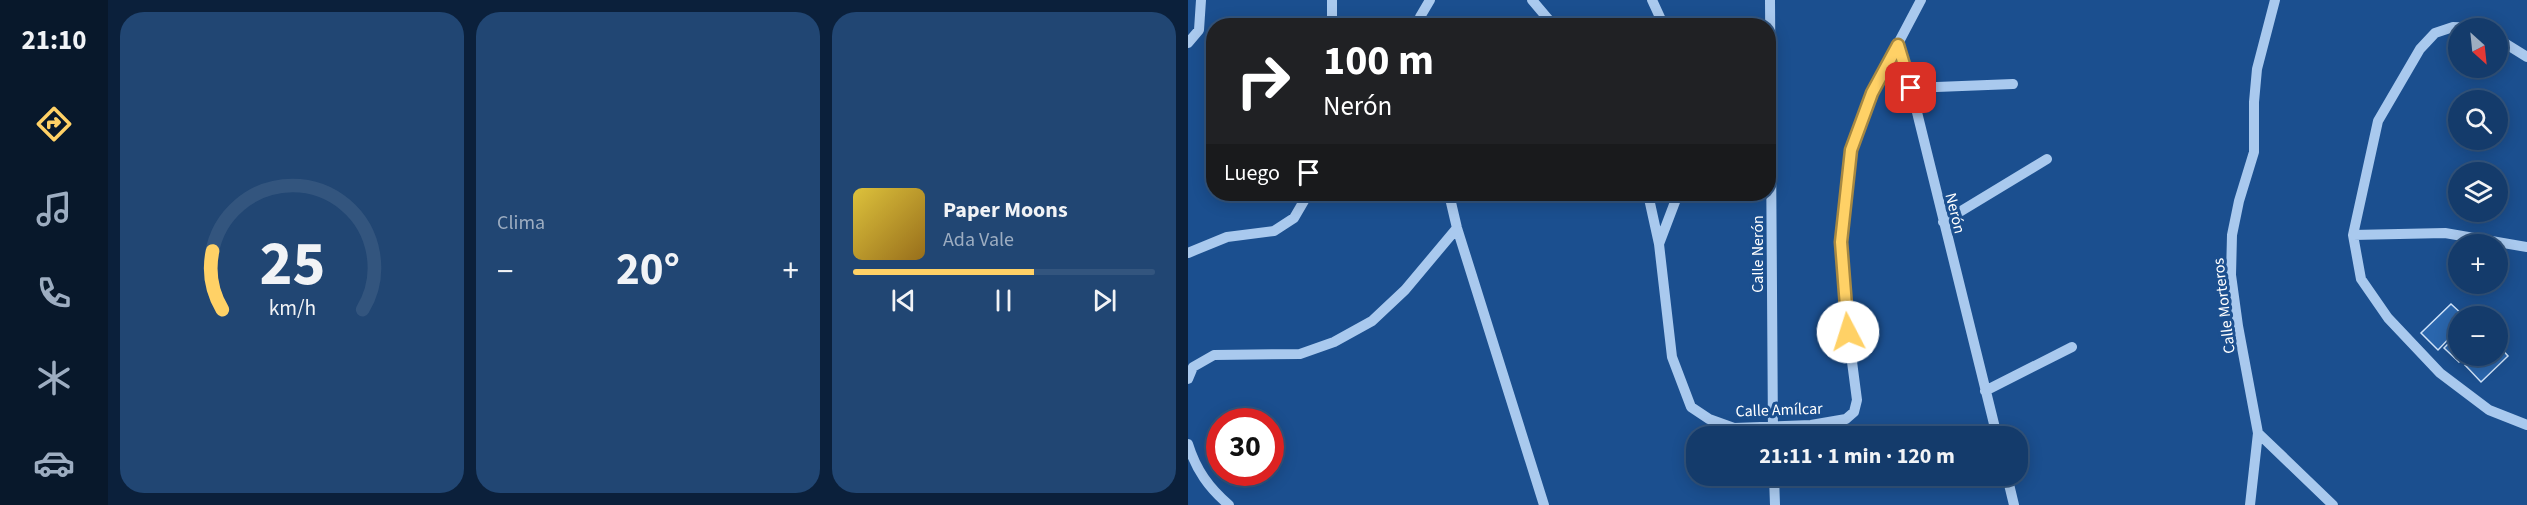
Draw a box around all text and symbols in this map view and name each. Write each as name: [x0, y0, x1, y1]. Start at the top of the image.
north arrow: [2448, 18, 2508, 78]
map controls: [2448, 18, 2508, 366]
text: 21:10: [21, 21, 87, 60]
text: 100 m: [1323, 31, 1434, 91]
icon: right: [1224, 42, 1302, 120]
pin: [1885, 62, 1936, 113]
icon: arrive: [1894, 71, 1927, 104]
text: Nerón: [1323, 87, 1392, 126]
button: search: [2448, 90, 2508, 150]
icon: directions: [33, 103, 75, 145]
icon: arrive: [1292, 156, 1325, 189]
text: Luego: [1224, 157, 1280, 189]
button: layers: [2448, 162, 2508, 222]
icon: music: [33, 188, 75, 230]
street label: Nerón: [1939, 191, 1971, 236]
text: Paper Moons: [943, 194, 1068, 226]
text: Clima: [497, 209, 545, 237]
street label: Calle Nerón: [1747, 215, 1769, 293]
text: 25: [259, 220, 325, 309]
text: Ada Vale: [943, 226, 1014, 254]
button: +: [2448, 234, 2508, 294]
text: 20°: [616, 238, 680, 302]
text: −: [497, 248, 513, 295]
text: +: [783, 248, 799, 295]
street label: Calle Morteros: [2207, 257, 2241, 355]
icon: phone: [33, 272, 75, 314]
icon: previous: [887, 284, 920, 317]
icon: pause: [987, 284, 1020, 317]
icon: next: [1088, 284, 1121, 317]
text: km/h: [268, 293, 316, 324]
position arrow: [1816, 300, 1880, 364]
button: −: [2448, 306, 2508, 366]
icon: climate: [33, 357, 75, 399]
street label: Calle Amílcar: [1735, 397, 1823, 423]
speed limit sign: 30: [1206, 408, 1284, 486]
text: 21:11 · 1 min · 120 m: [1759, 440, 1955, 472]
icon: car: [33, 442, 75, 484]

